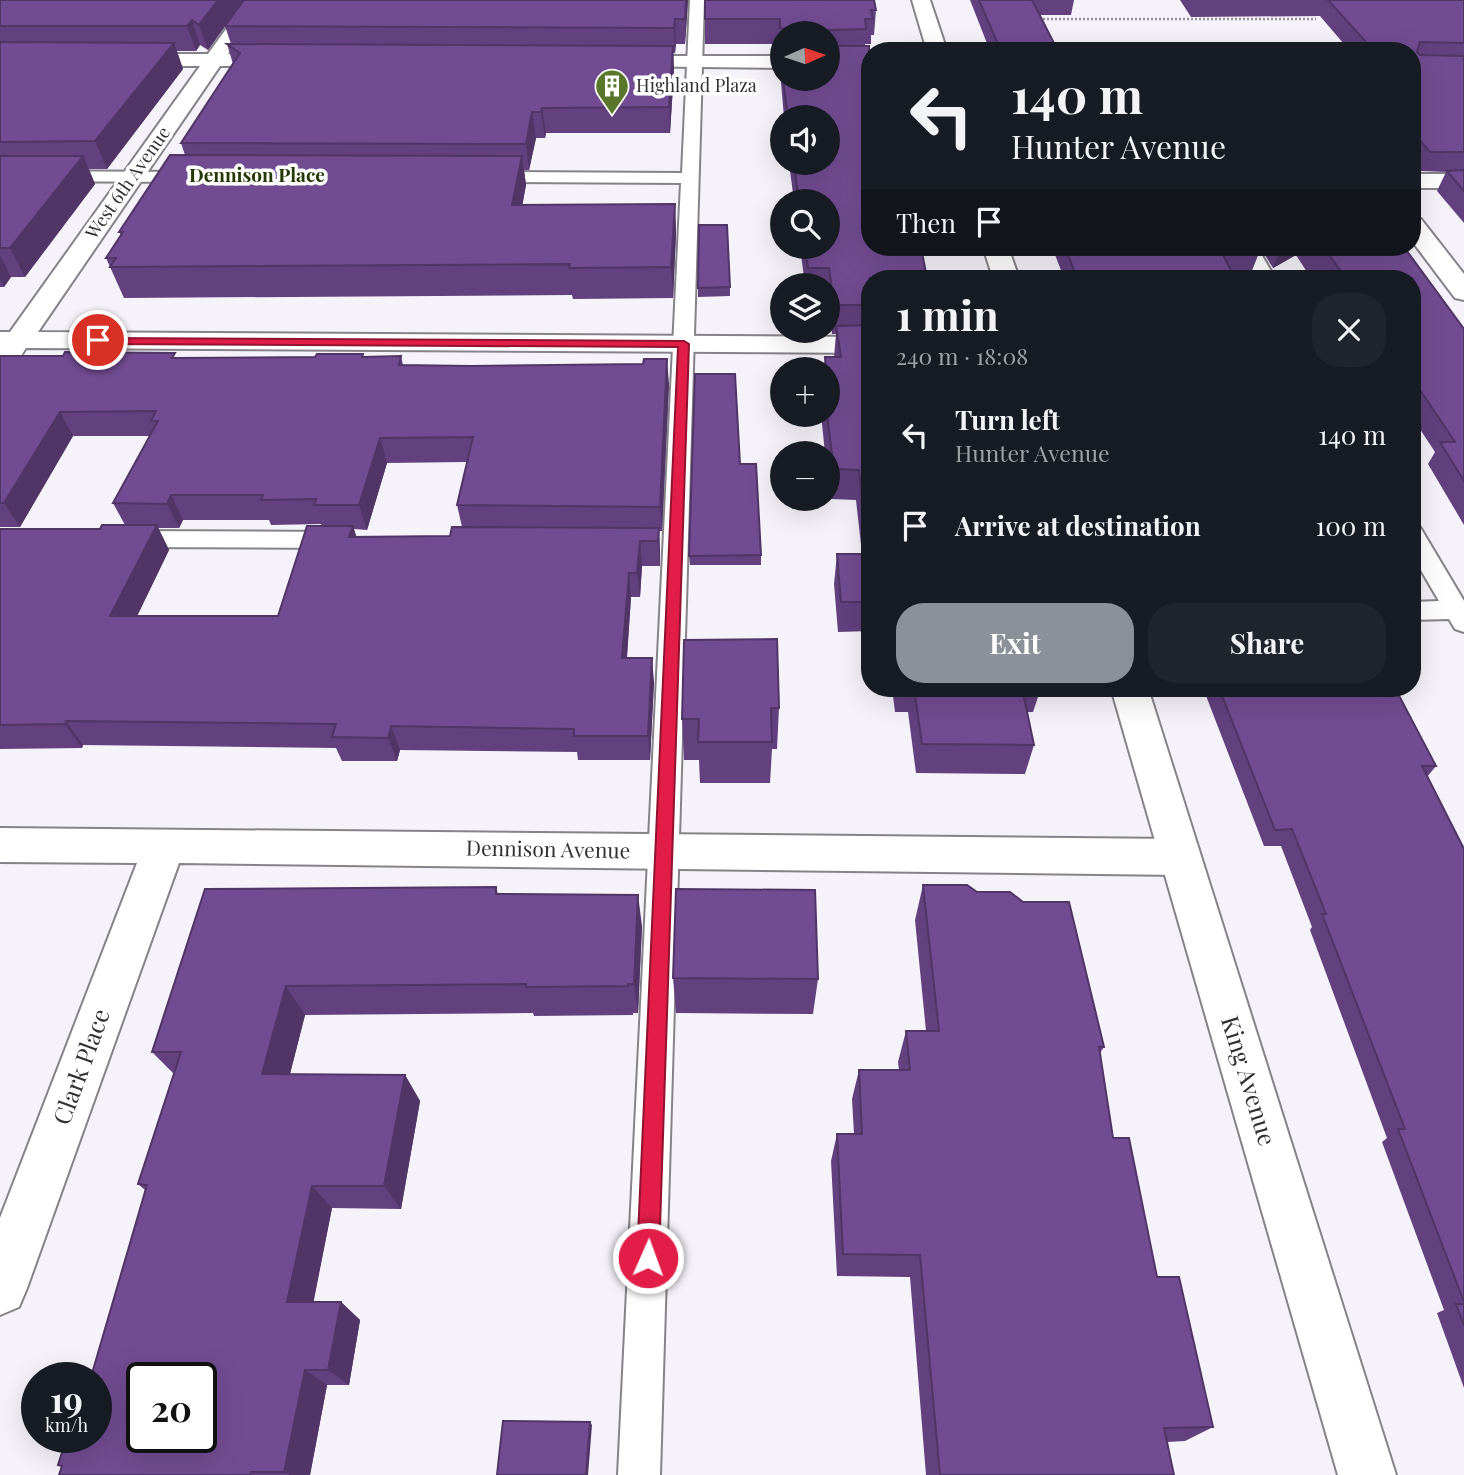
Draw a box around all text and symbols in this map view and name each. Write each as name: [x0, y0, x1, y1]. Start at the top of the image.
north arrow: [770, 21, 840, 91]
map controls: [770, 21, 840, 511]
text: 140 m: [1011, 61, 1143, 126]
building icon: Highland Plaza: [593, 67, 631, 116]
icon: left: [896, 70, 987, 161]
place label: Highland Plaza: [636, 73, 757, 97]
button: sound: [770, 105, 840, 175]
street label: West 6th Avenue: [79, 121, 175, 244]
text: Hunter Avenue: [1011, 124, 1226, 167]
district label: Dennison Place: [189, 161, 325, 187]
button: search: [770, 189, 840, 259]
icon: arrive: [970, 203, 1008, 241]
text: Then: [896, 205, 956, 240]
button: layers: [770, 273, 840, 343]
text: 1 min: [896, 286, 999, 342]
button: close: [1312, 293, 1386, 367]
pin: [68, 310, 128, 370]
icon: arrive: [79, 321, 117, 359]
text: 240 m · 18:08: [896, 340, 1028, 371]
button: +: [770, 357, 840, 427]
text: Turn left: [955, 402, 1060, 437]
icon: left: [896, 416, 934, 454]
text: 140 m: [1318, 417, 1386, 452]
text: Hunter Avenue: [955, 437, 1110, 468]
button: −: [770, 441, 840, 511]
icon: arrive: [896, 507, 934, 545]
text: Arrive at destination: [955, 508, 1201, 543]
text: 100 m: [1316, 508, 1386, 543]
button: Exit: [896, 603, 1134, 683]
button: Share: [1148, 603, 1386, 683]
street label: Dennison Avenue: [466, 833, 630, 863]
street label: Clark Place: [44, 1004, 116, 1129]
street label: King Avenue: [1215, 1012, 1285, 1149]
position arrow: [611, 1221, 685, 1295]
speed limit sign: 20: [126, 1362, 217, 1453]
text: 19: [50, 1375, 83, 1422]
text: km/h: [45, 1413, 88, 1437]

